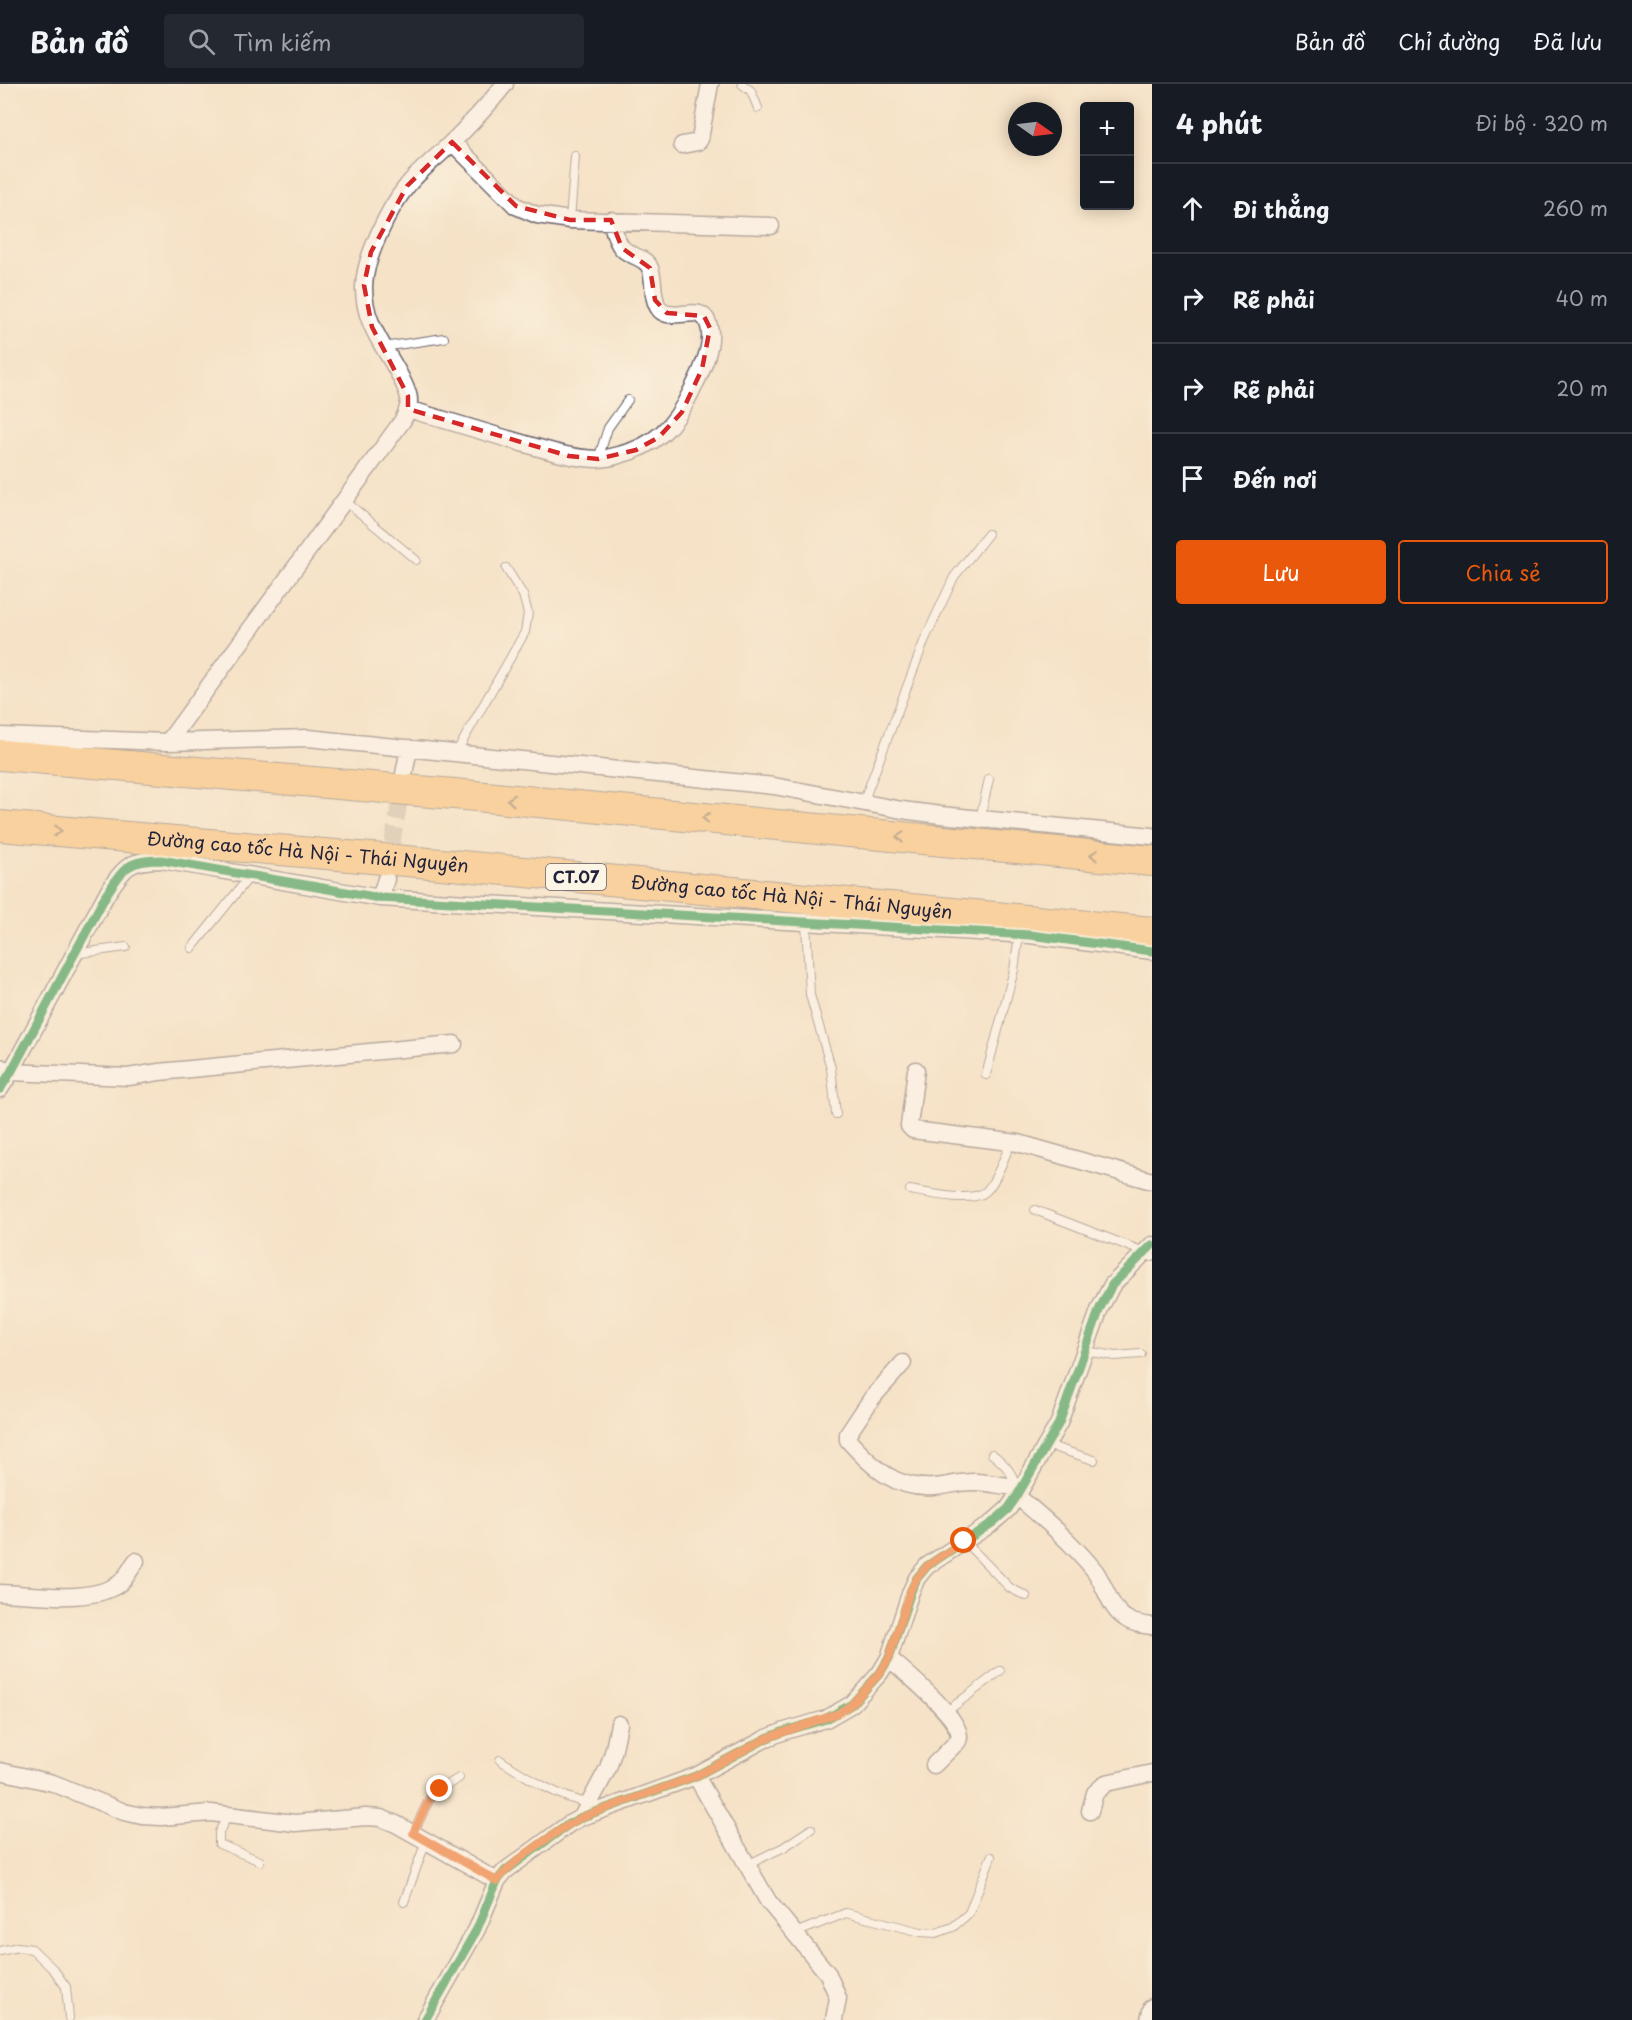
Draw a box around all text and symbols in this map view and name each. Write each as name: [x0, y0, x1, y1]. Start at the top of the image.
search box: [164, 14, 584, 68]
text: Bản đồ: [30, 20, 128, 63]
icon: search: [185, 25, 218, 58]
text: Tìm kiếm: [233, 25, 332, 58]
text: Bản đồ: [1295, 25, 1365, 57]
text: Chỉ đường: [1398, 25, 1500, 57]
text: Đã lưu: [1533, 25, 1602, 57]
north arrow: [1008, 102, 1062, 156]
map controls: [1080, 102, 1134, 210]
button: +: [1080, 102, 1134, 156]
text: 4 phút: [1176, 104, 1262, 143]
text: Đi bộ · 320 m: [1476, 108, 1608, 138]
button: −: [1080, 156, 1134, 210]
icon: ahead: [1176, 192, 1209, 225]
text: Đi thẳng: [1233, 192, 1329, 225]
text: 260 m: [1543, 193, 1608, 223]
icon: right: [1176, 282, 1209, 315]
text: Rẽ phải: [1233, 282, 1315, 315]
text: 40 m: [1556, 283, 1608, 313]
icon: right: [1176, 372, 1209, 405]
text: Rẽ phải: [1233, 372, 1315, 405]
text: 20 m: [1556, 373, 1608, 403]
icon: arrive: [1176, 462, 1209, 495]
text: Đến nơi: [1233, 462, 1317, 495]
button: Lưu: [1176, 540, 1386, 604]
button: Chia sẻ: [1398, 540, 1608, 604]
one-way arrow: [507, 794, 516, 807]
one-way arrow: [701, 812, 710, 825]
one-way arrow: [54, 824, 63, 837]
street label: Đường cao tốc Hà Nội - Thái Nguyên: [146, 824, 470, 879]
one-way arrow: [895, 831, 904, 844]
one-way arrow: [1089, 849, 1098, 862]
road number: CT.07: [546, 864, 606, 890]
street label: Đường cao tốc Hà Nội - Thái Nguyên: [630, 867, 954, 925]
route start: [950, 1527, 976, 1553]
route end: [426, 1775, 452, 1801]

